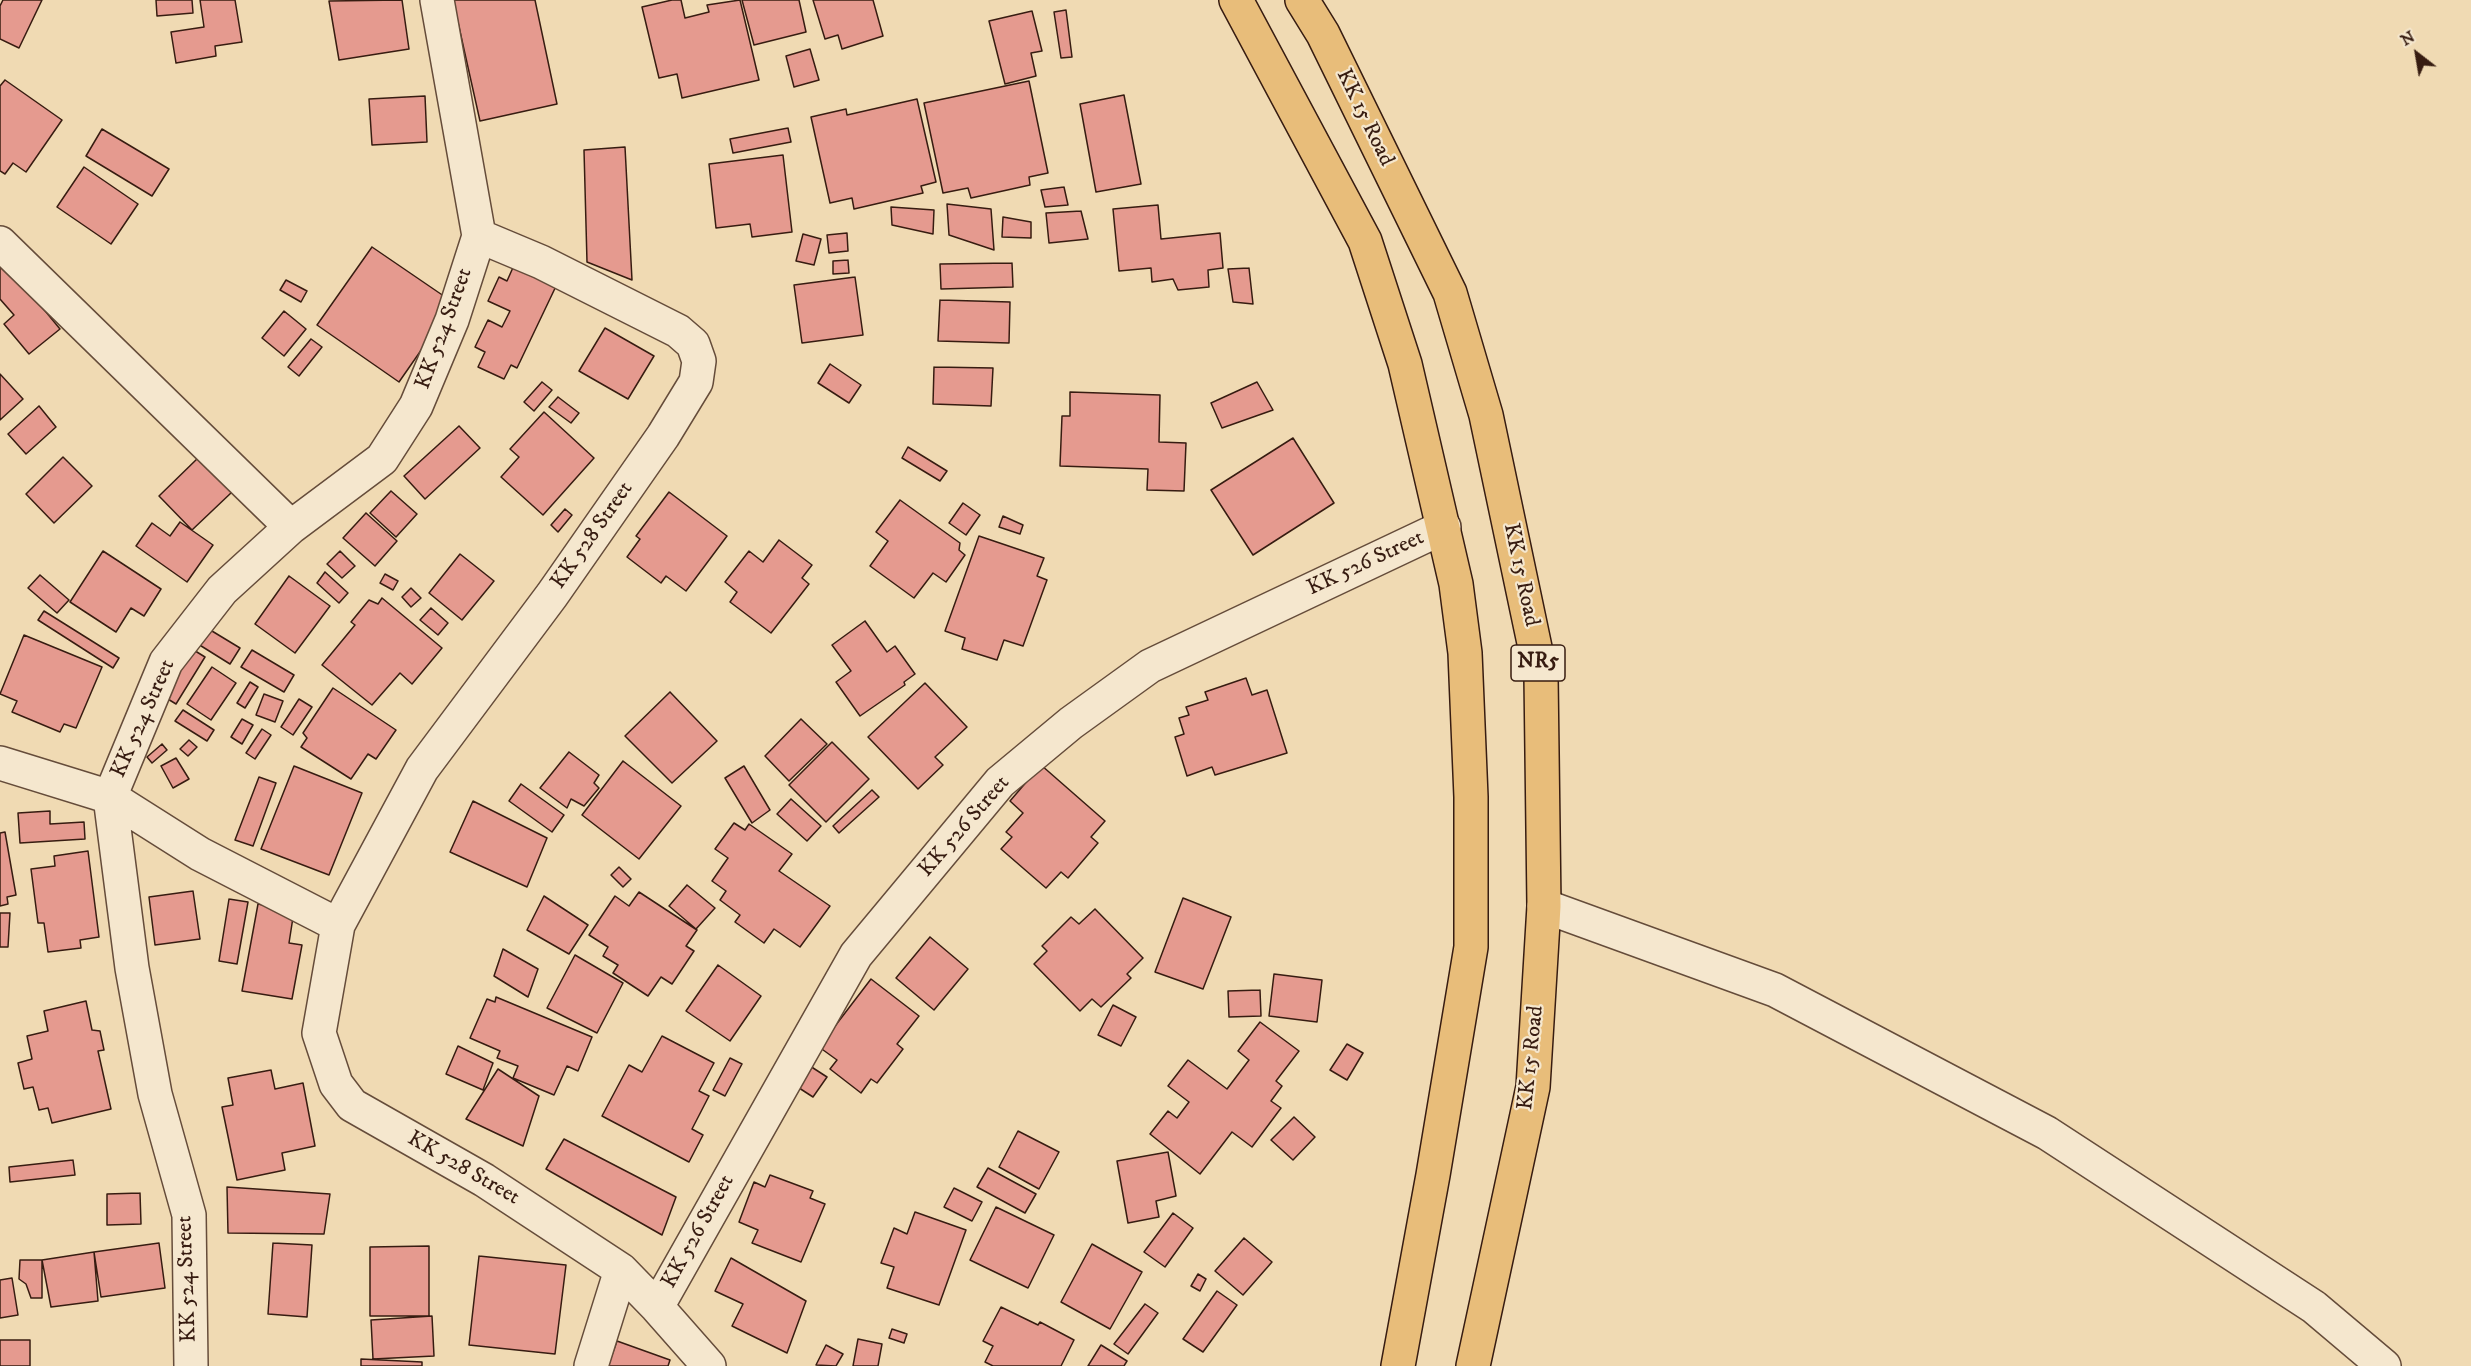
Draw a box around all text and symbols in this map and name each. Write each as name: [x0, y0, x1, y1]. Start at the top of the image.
north arrow: [2387, 24, 2447, 84]
text: N: [2397, 27, 2419, 51]
street label: KK 15 Road: [1329, 65, 1399, 171]
street label: KK 524 Street: [411, 265, 479, 393]
street label: KK 528 Street: [546, 477, 640, 595]
street label: KK 15 Road: [1496, 521, 1544, 629]
street label: KK 526 Street: [1304, 526, 1428, 602]
road number: NR5: [1511, 645, 1565, 681]
street label: KK 524 Street: [106, 656, 182, 782]
street label: KK 526 Street: [914, 771, 1016, 883]
street label: KK 15 Road: [1513, 1005, 1551, 1111]
street label: KK 528 Street: [402, 1126, 524, 1212]
street label: KK 526 Street: [657, 1171, 741, 1293]
street label: KK 524 Street: [173, 1215, 203, 1343]

